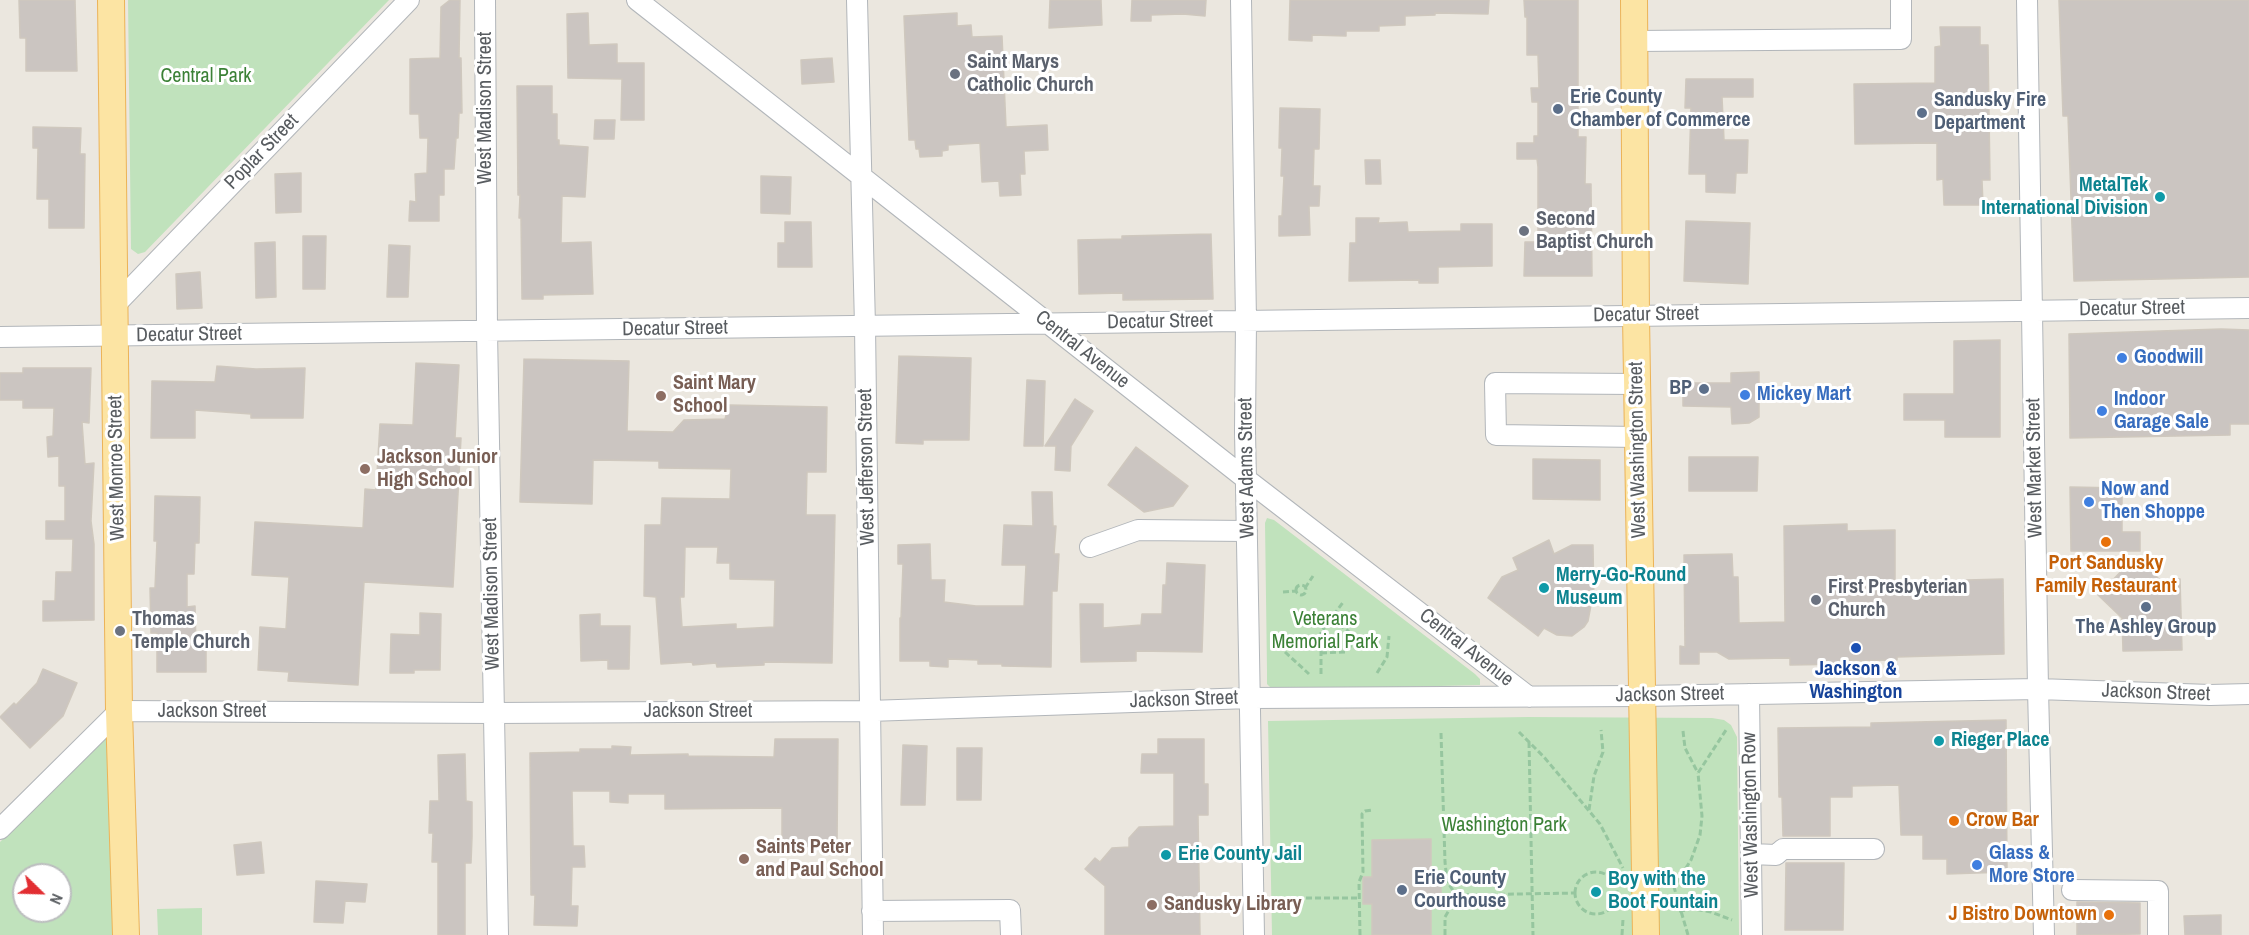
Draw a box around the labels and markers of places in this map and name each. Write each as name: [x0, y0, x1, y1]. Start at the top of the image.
place label: Saint Marys Catholic Church: [967, 51, 1094, 98]
marker: Saint Marys Catholic Church: [948, 67, 962, 81]
place label: Erie County Chamber of Commerce: [1570, 86, 1750, 133]
place label: Sandusky Fire Department: [1934, 89, 2046, 136]
marker: Erie County Chamber of Commerce: [1551, 102, 1565, 116]
marker: Sandusky Fire Department: [1915, 106, 1929, 120]
place label: MetalTek International Division: [1981, 174, 2148, 221]
marker: MetalTek International Division: [2153, 190, 2167, 204]
place label: Second Baptist Church: [1536, 208, 1654, 255]
marker: Second Baptist Church: [1517, 224, 1531, 238]
place label: Goodwill: [2134, 346, 2203, 370]
marker: Goodwill: [2115, 351, 2129, 365]
place label: Saint Mary School: [673, 372, 756, 419]
place label: BP: [1669, 377, 1692, 401]
marker: BP: [1697, 382, 1711, 396]
place label: Mickey Mart: [1757, 383, 1851, 407]
marker: Mickey Mart: [1738, 388, 1752, 402]
place label: Indoor Garage Sale: [2114, 388, 2209, 435]
marker: Saint Mary School: [654, 389, 668, 403]
marker: Indoor Garage Sale: [2095, 404, 2109, 418]
place label: Jackson Junior High School: [377, 446, 497, 493]
marker: Jackson Junior High School: [358, 462, 372, 476]
place label: Now and Then Shoppe: [2101, 478, 2205, 525]
marker: Now and Then Shoppe: [2082, 495, 2096, 509]
marker: Port Sandusky Family Restaurant: [2099, 535, 2113, 549]
place label: Port Sandusky Family Restaurant: [2035, 552, 2177, 599]
place label: Merry-Go-Round Museum: [1556, 564, 1686, 611]
place label: First Presbyterian Church: [1828, 576, 1967, 623]
marker: Merry-Go-Round Museum: [1537, 581, 1551, 595]
marker: First Presbyterian Church: [1809, 593, 1823, 607]
marker: The Ashley Group: [2139, 600, 2153, 614]
place label: Thomas Temple Church: [132, 608, 250, 655]
place label: The Ashley Group: [2075, 616, 2217, 640]
marker: Thomas Temple Church: [113, 624, 127, 638]
marker: Jackson & Washington: [1849, 641, 1863, 655]
place label: Jackson & Washington: [1809, 658, 1903, 705]
place label: Rieger Place: [1951, 729, 2049, 753]
marker: Rieger Place: [1932, 734, 1946, 748]
place label: Crow Bar: [1966, 809, 2039, 833]
marker: Crow Bar: [1947, 814, 1961, 828]
place label: Saints Peter and Paul School: [756, 836, 884, 883]
place label: Glass & More Store: [1989, 842, 2075, 889]
place label: Erie County Jail: [1178, 843, 1302, 867]
marker: Erie County Jail: [1159, 848, 1173, 862]
marker: Saints Peter and Paul School: [737, 852, 751, 866]
marker: Glass & More Store: [1970, 858, 1984, 872]
place label: Erie County Courthouse: [1414, 867, 1506, 914]
place label: Boy with the Boot Fountain: [1608, 868, 1718, 915]
marker: Erie County Courthouse: [1395, 883, 1409, 897]
marker: Boy with the Boot Fountain: [1589, 885, 1603, 899]
place label: Sandusky Library: [1164, 893, 1302, 917]
marker: Sandusky Library: [1145, 898, 1159, 912]
place label: J Bistro Downtown: [1948, 903, 2097, 927]
marker: J Bistro Downtown: [2102, 908, 2116, 922]

